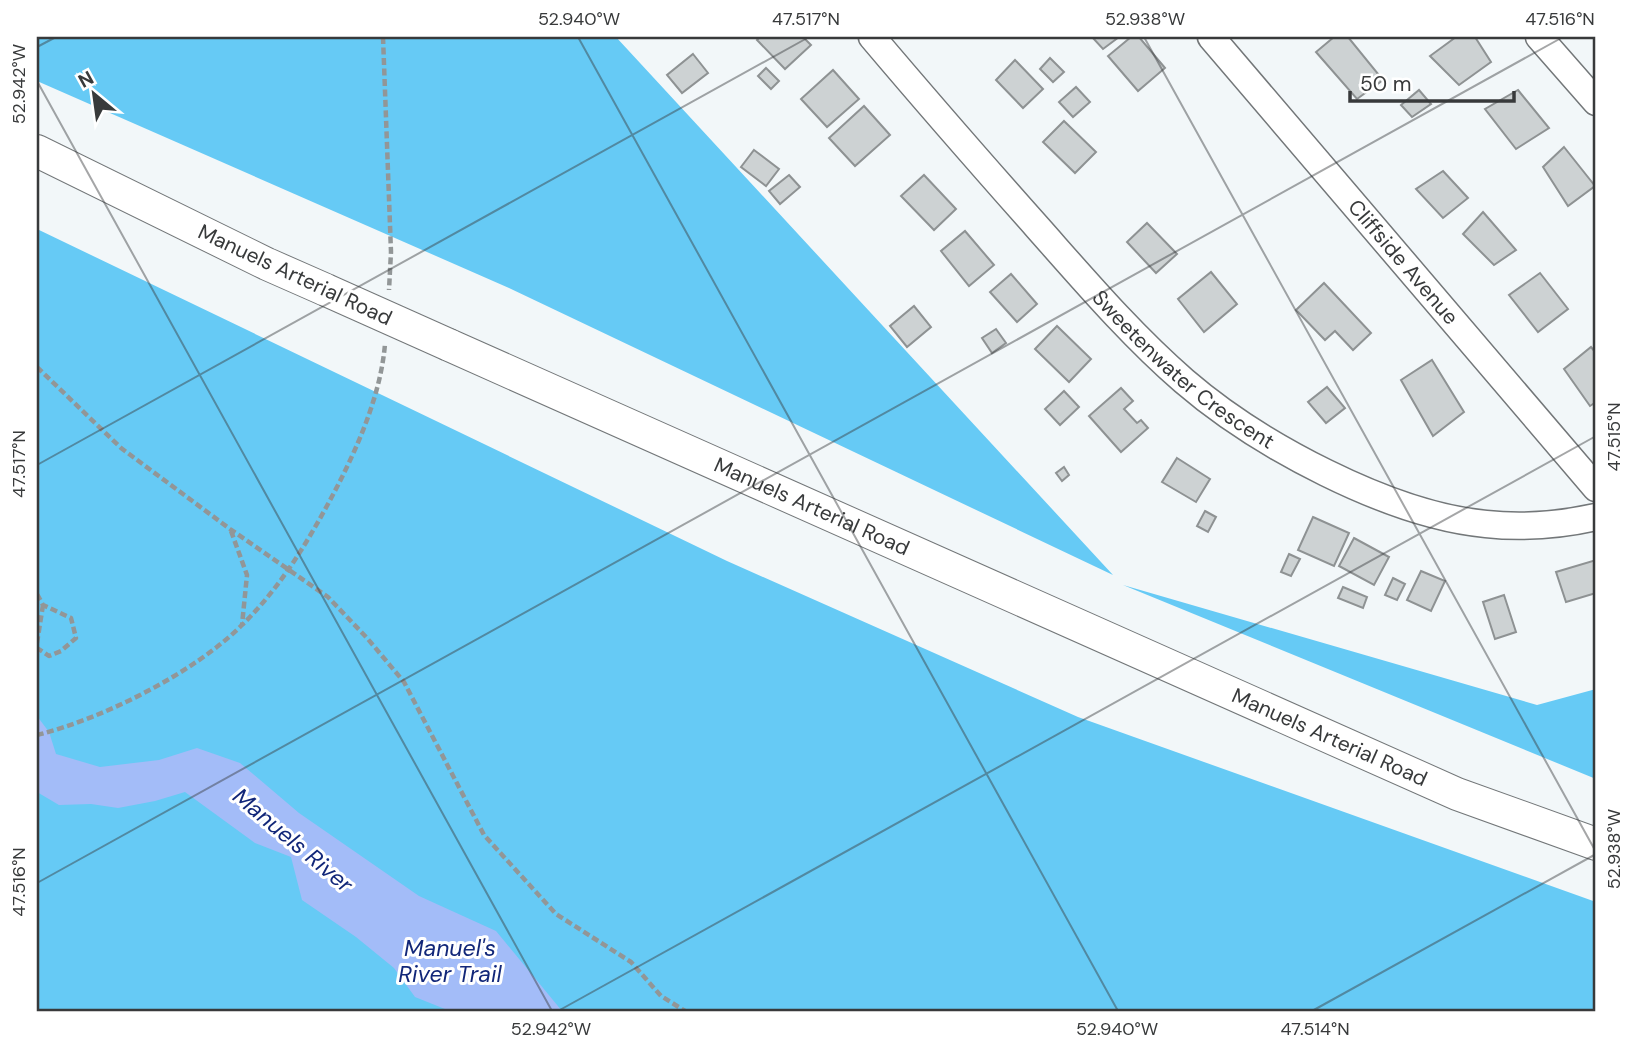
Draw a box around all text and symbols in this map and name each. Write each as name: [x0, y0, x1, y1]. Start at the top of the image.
text: 52.940°W: [538, 7, 620, 31]
text: 47.517°N: [772, 7, 840, 31]
text: 52.938°W: [1105, 7, 1185, 31]
text: 47.516°N: [1525, 7, 1595, 31]
text: 52.942°W: [7, 44, 31, 124]
north arrow: [60, 60, 130, 130]
scale bar: [1350, 60, 1514, 104]
text: N: [74, 65, 98, 94]
text: 50 m: [1360, 70, 1411, 98]
street label: Cliffside Avenue: [1342, 194, 1465, 331]
street label: Manuels Arterial Road: [194, 218, 396, 332]
street label: Sweetenwater Crescent: [1086, 284, 1280, 456]
text: 47.515°N: [1602, 402, 1626, 472]
text: 47.517°N: [7, 430, 31, 498]
street label: Manuels Arterial Road: [710, 451, 914, 562]
street label: Manuels Arterial Road: [1227, 682, 1432, 793]
water label: Manuels River: [227, 781, 360, 900]
text: 52.938°W: [1602, 809, 1626, 889]
text: 47.516°N: [7, 847, 31, 917]
water label: Manuel's River Trail: [398, 933, 503, 989]
text: 52.942°W: [511, 1017, 591, 1041]
text: 52.940°W: [1076, 1017, 1158, 1041]
text: 47.514°N: [1280, 1017, 1350, 1041]

